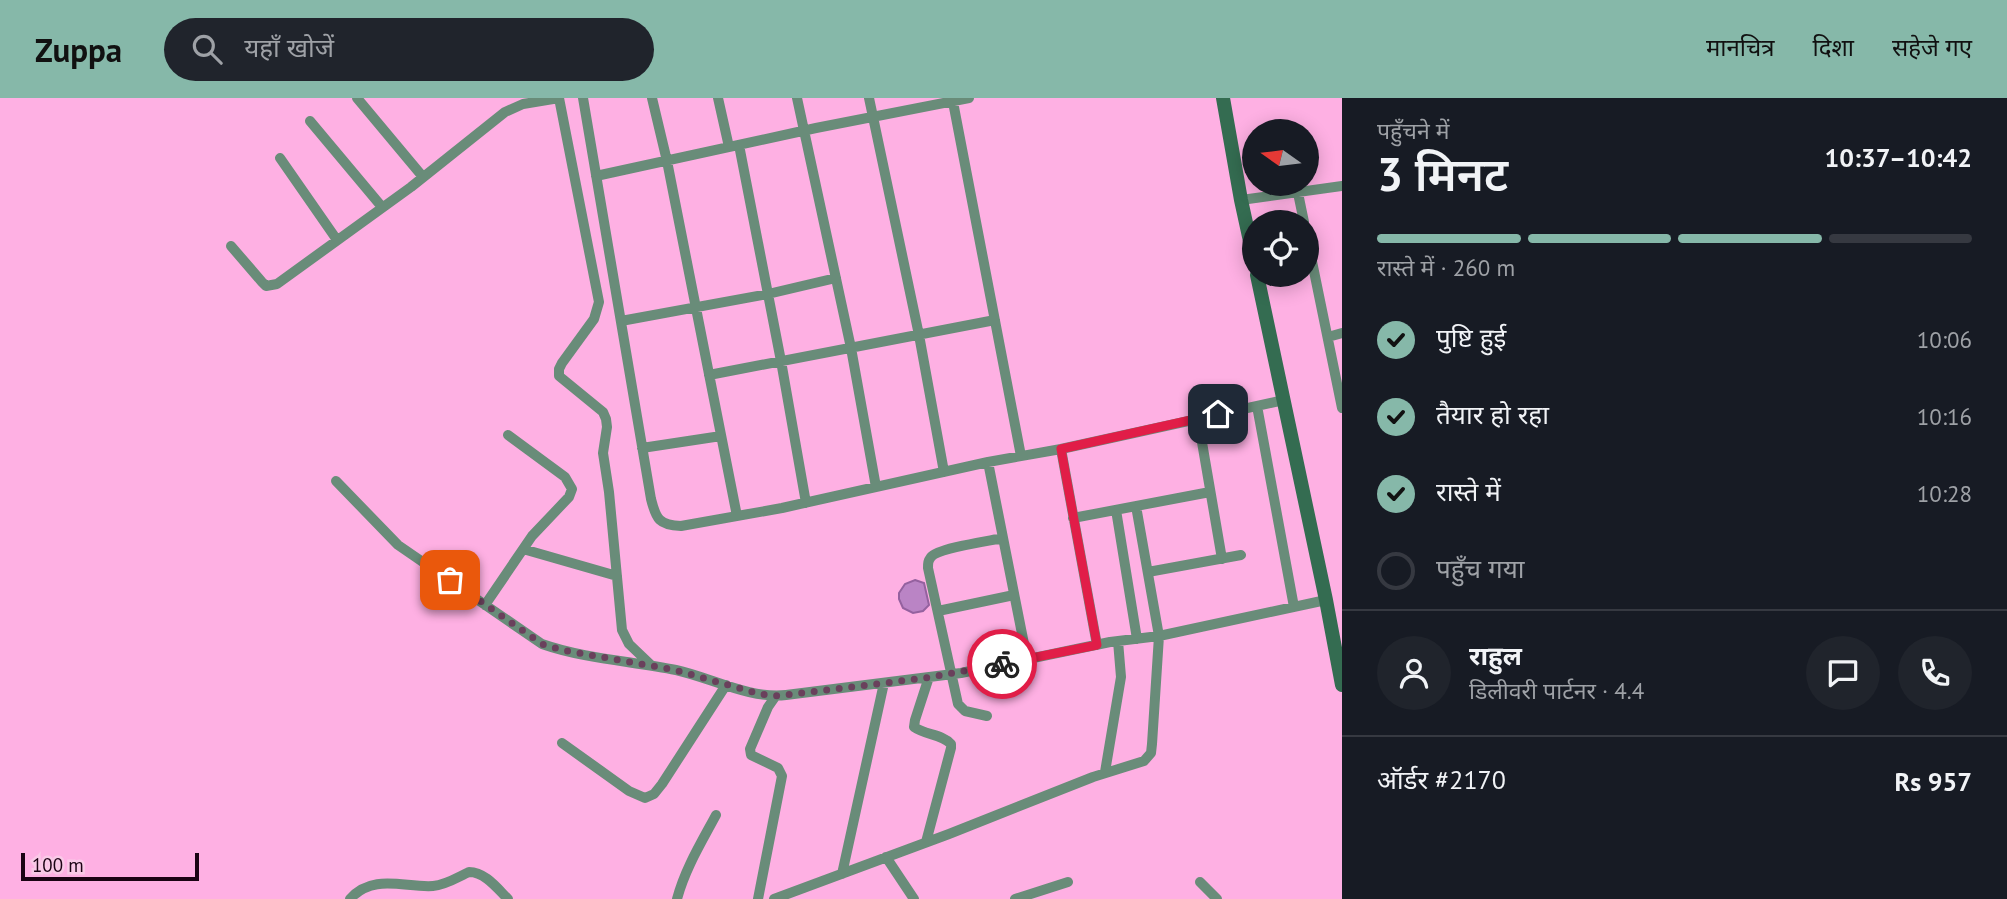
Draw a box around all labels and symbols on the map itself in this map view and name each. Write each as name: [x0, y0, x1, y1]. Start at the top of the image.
north arrow: [1242, 119, 1320, 196]
pin: [1188, 384, 1248, 444]
pin: [420, 550, 480, 610]
courier: [967, 629, 1037, 699]
scale bar: [21, 850, 200, 882]

